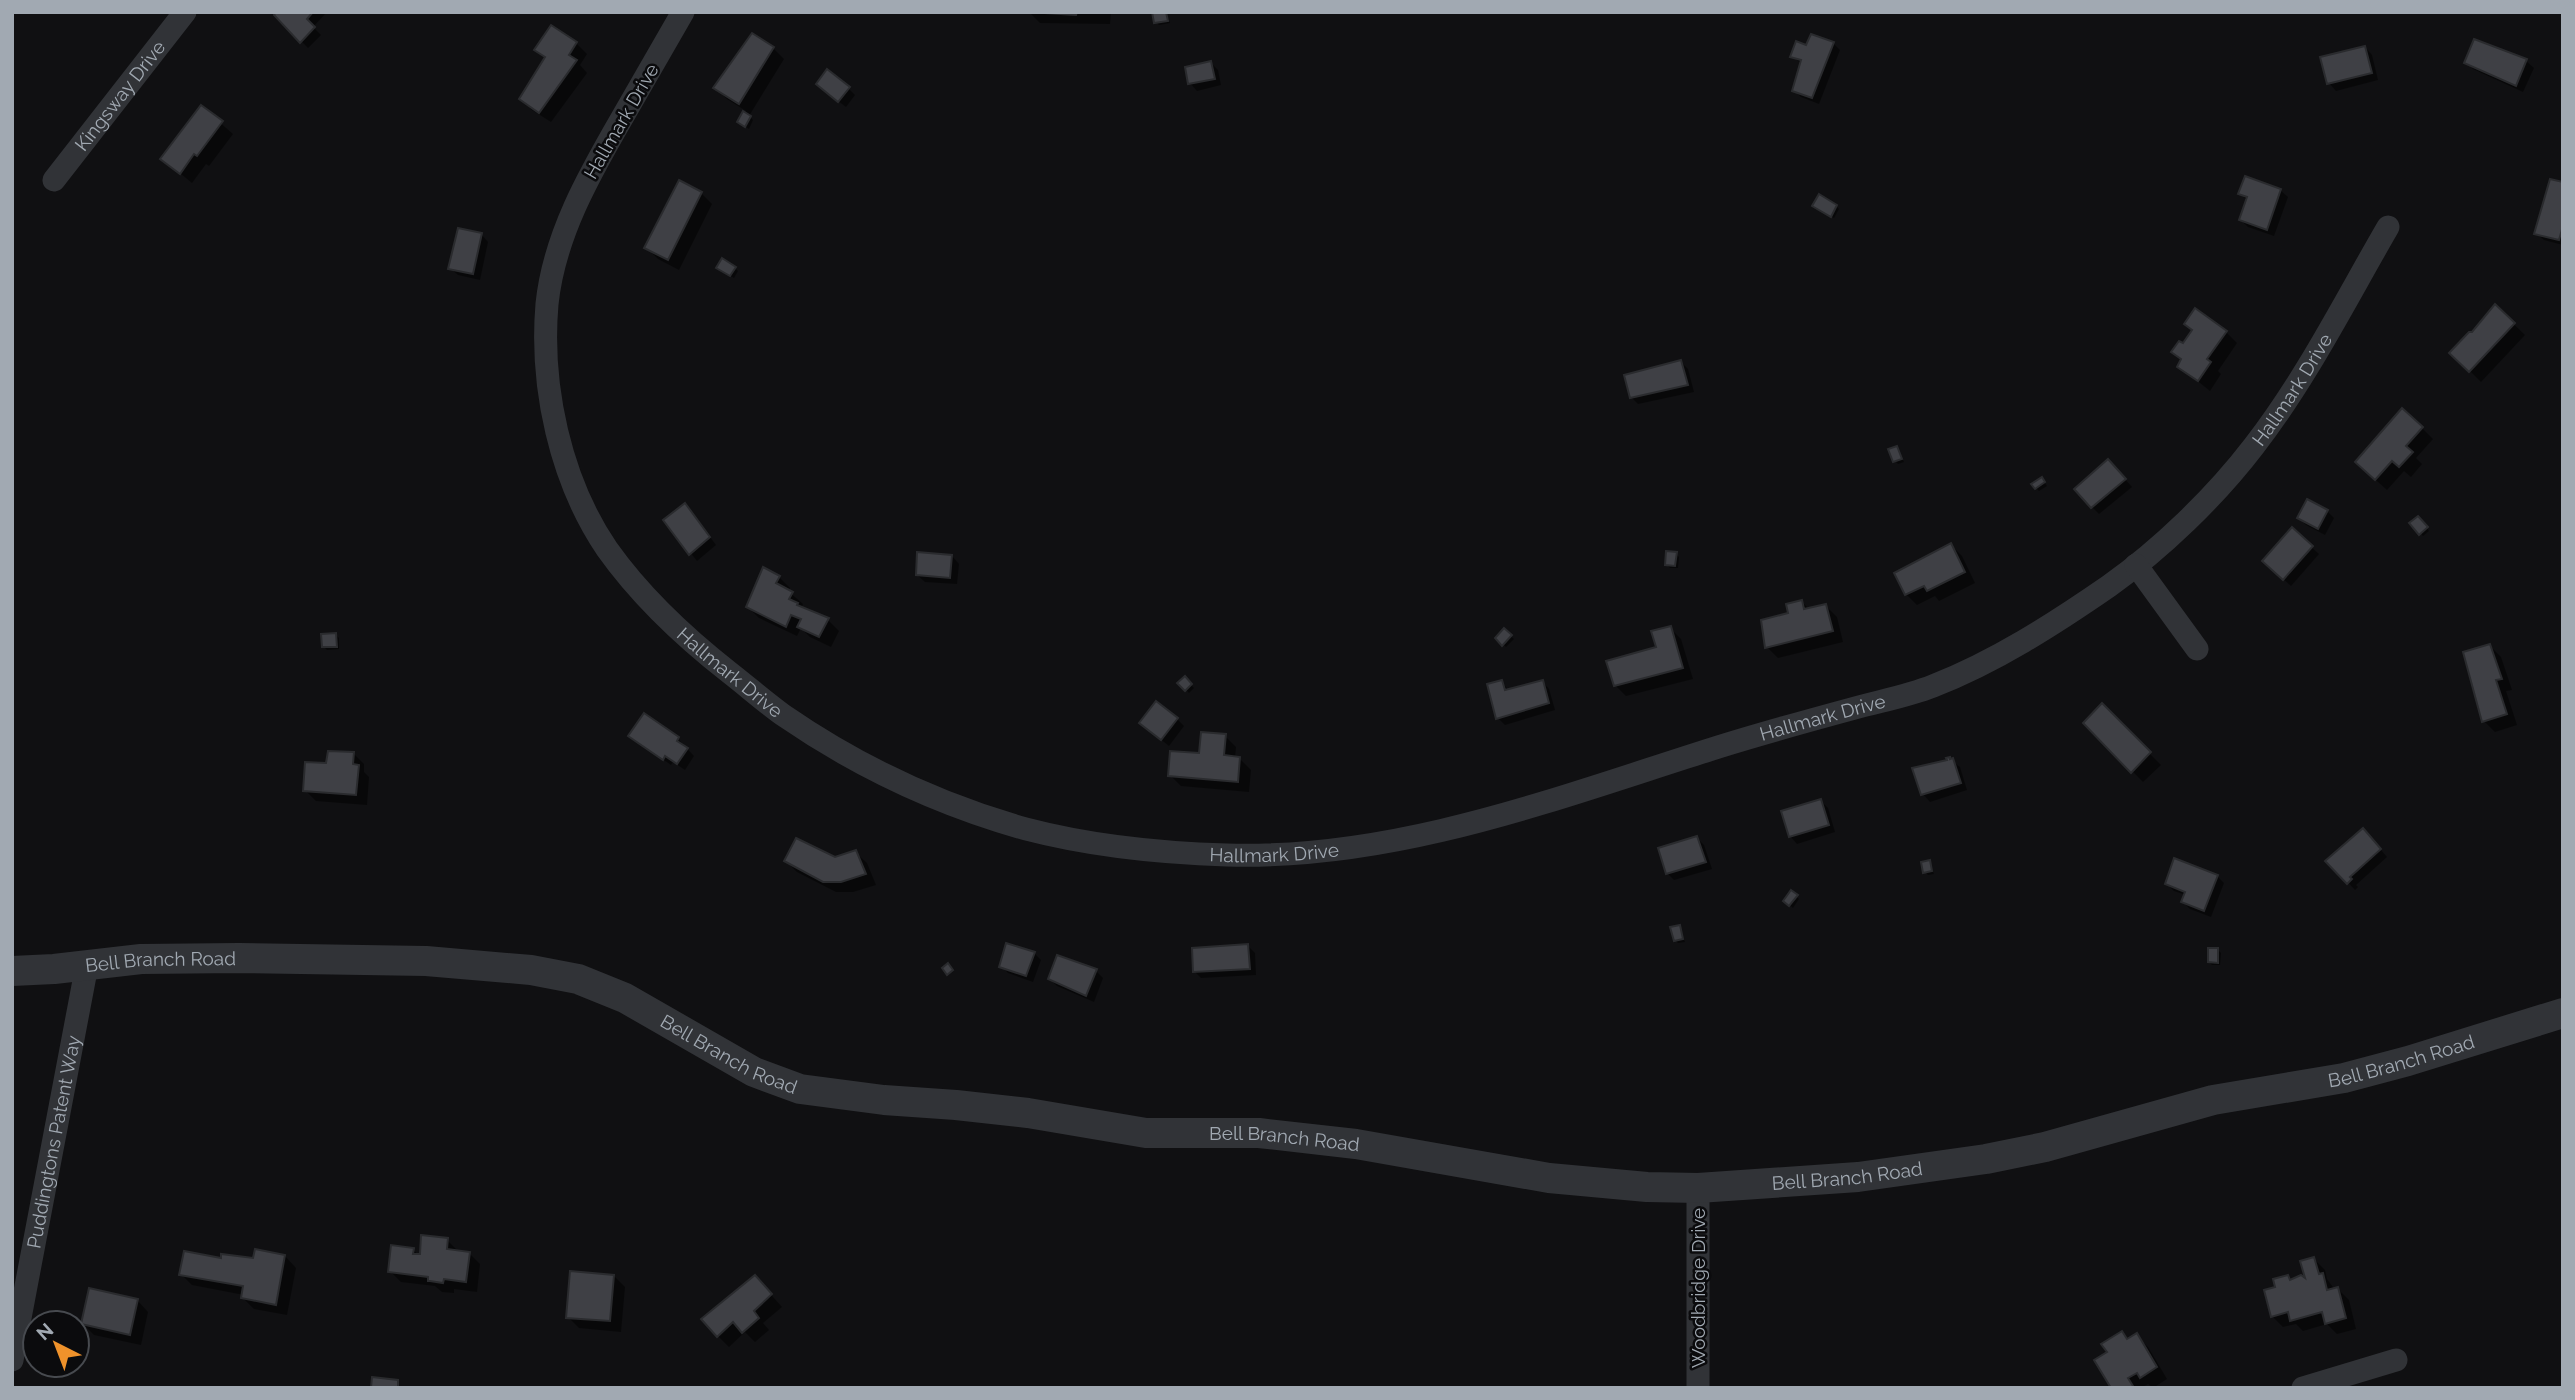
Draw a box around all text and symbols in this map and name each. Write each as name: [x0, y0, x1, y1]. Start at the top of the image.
street label: Kingsway Drive: [70, 36, 170, 155]
street label: Hallmark Drive: [579, 59, 663, 183]
street label: Hallmark Drive: [2247, 329, 2336, 450]
street label: Hallmark Drive: [673, 623, 787, 722]
street label: Hallmark Drive: [1757, 690, 1888, 745]
street label: Hallmark Drive: [1209, 838, 1340, 866]
street label: Bell Branch Road: [84, 947, 236, 976]
street label: Bell Branch Road: [657, 1010, 800, 1098]
street label: Bell Branch Road: [2326, 1030, 2477, 1092]
street label: Puddingtons Patent Way: [22, 1033, 84, 1250]
street label: Bell Branch Road: [1209, 1122, 1361, 1155]
street label: Bell Branch Road: [1771, 1157, 1924, 1194]
street label: Woodbridge Drive: [1687, 1208, 1709, 1368]
north arrow: [21, 1309, 91, 1379]
text: N: [32, 1318, 57, 1344]

